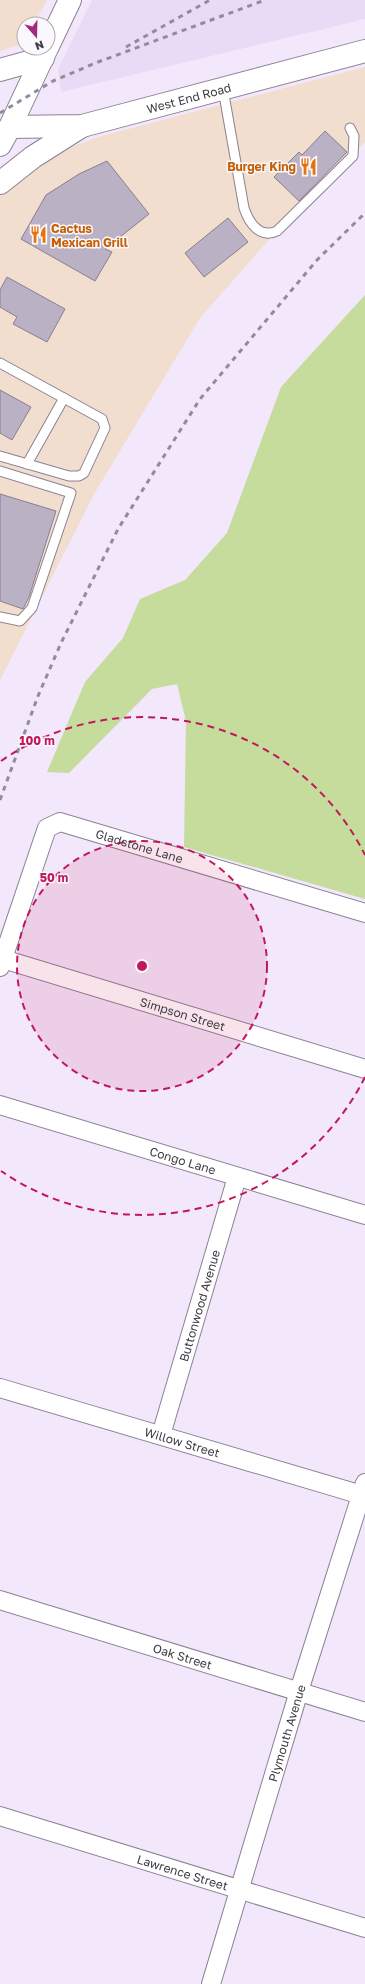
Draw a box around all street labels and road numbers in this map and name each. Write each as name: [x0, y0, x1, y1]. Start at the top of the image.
street label: West End Road: [145, 79, 233, 116]
street label: Gladstone Lane: [94, 826, 185, 866]
street label: Simpson Street: [138, 994, 227, 1034]
street label: Congo Lane: [148, 1143, 218, 1177]
street label: Buttonwood Avenue: [176, 1248, 223, 1363]
street label: Willow Street: [143, 1424, 222, 1460]
street label: Oak Street: [151, 1640, 214, 1672]
street label: Plymouth Avenue: [265, 1682, 308, 1784]
street label: Lawrence Street: [135, 1851, 230, 1893]

